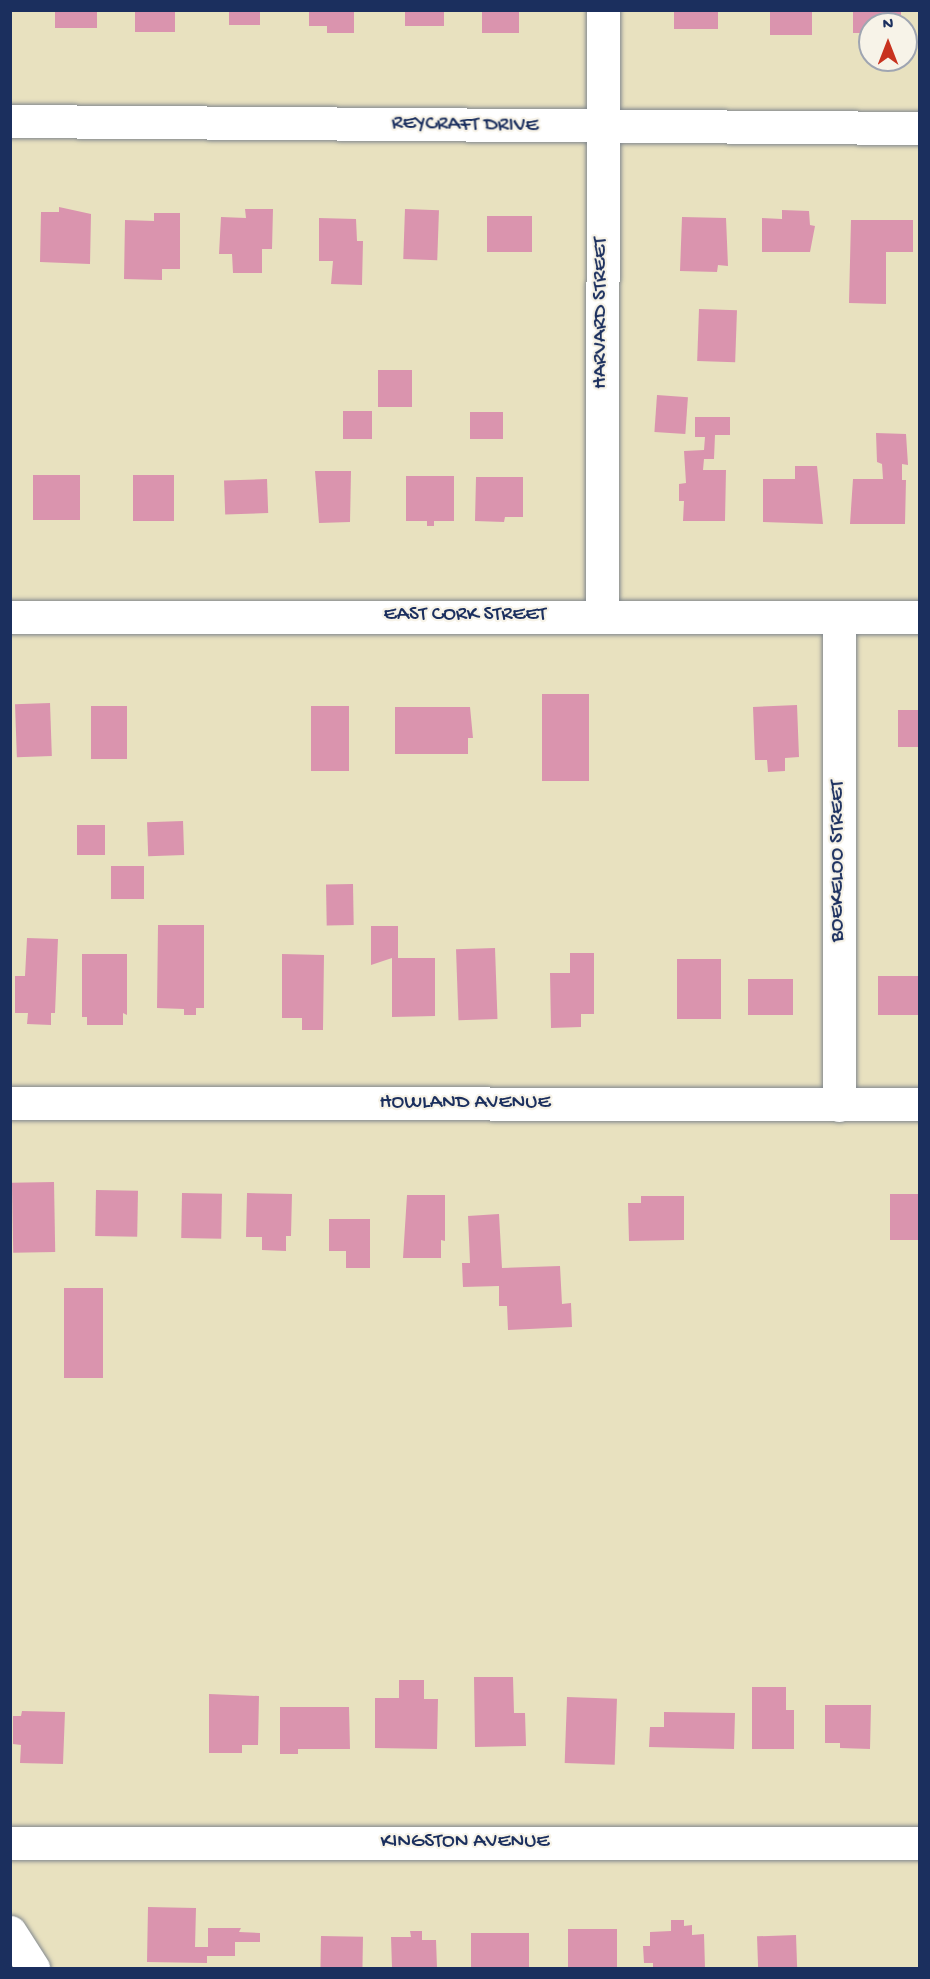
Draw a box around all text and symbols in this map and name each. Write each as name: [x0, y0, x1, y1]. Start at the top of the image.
north arrow: [858, 12, 918, 72]
text: N: [883, 16, 893, 35]
street label: REYCRAFT DRIVE: [391, 112, 539, 140]
street label: HARVARD STREET: [589, 237, 615, 389]
street label: EAST CORK STREET: [384, 603, 546, 629]
street label: BOEKELOO STREET: [826, 780, 852, 942]
street label: HOWLAND AVENUE: [380, 1091, 550, 1117]
street label: KINGSTON AVENUE: [381, 1830, 549, 1856]

